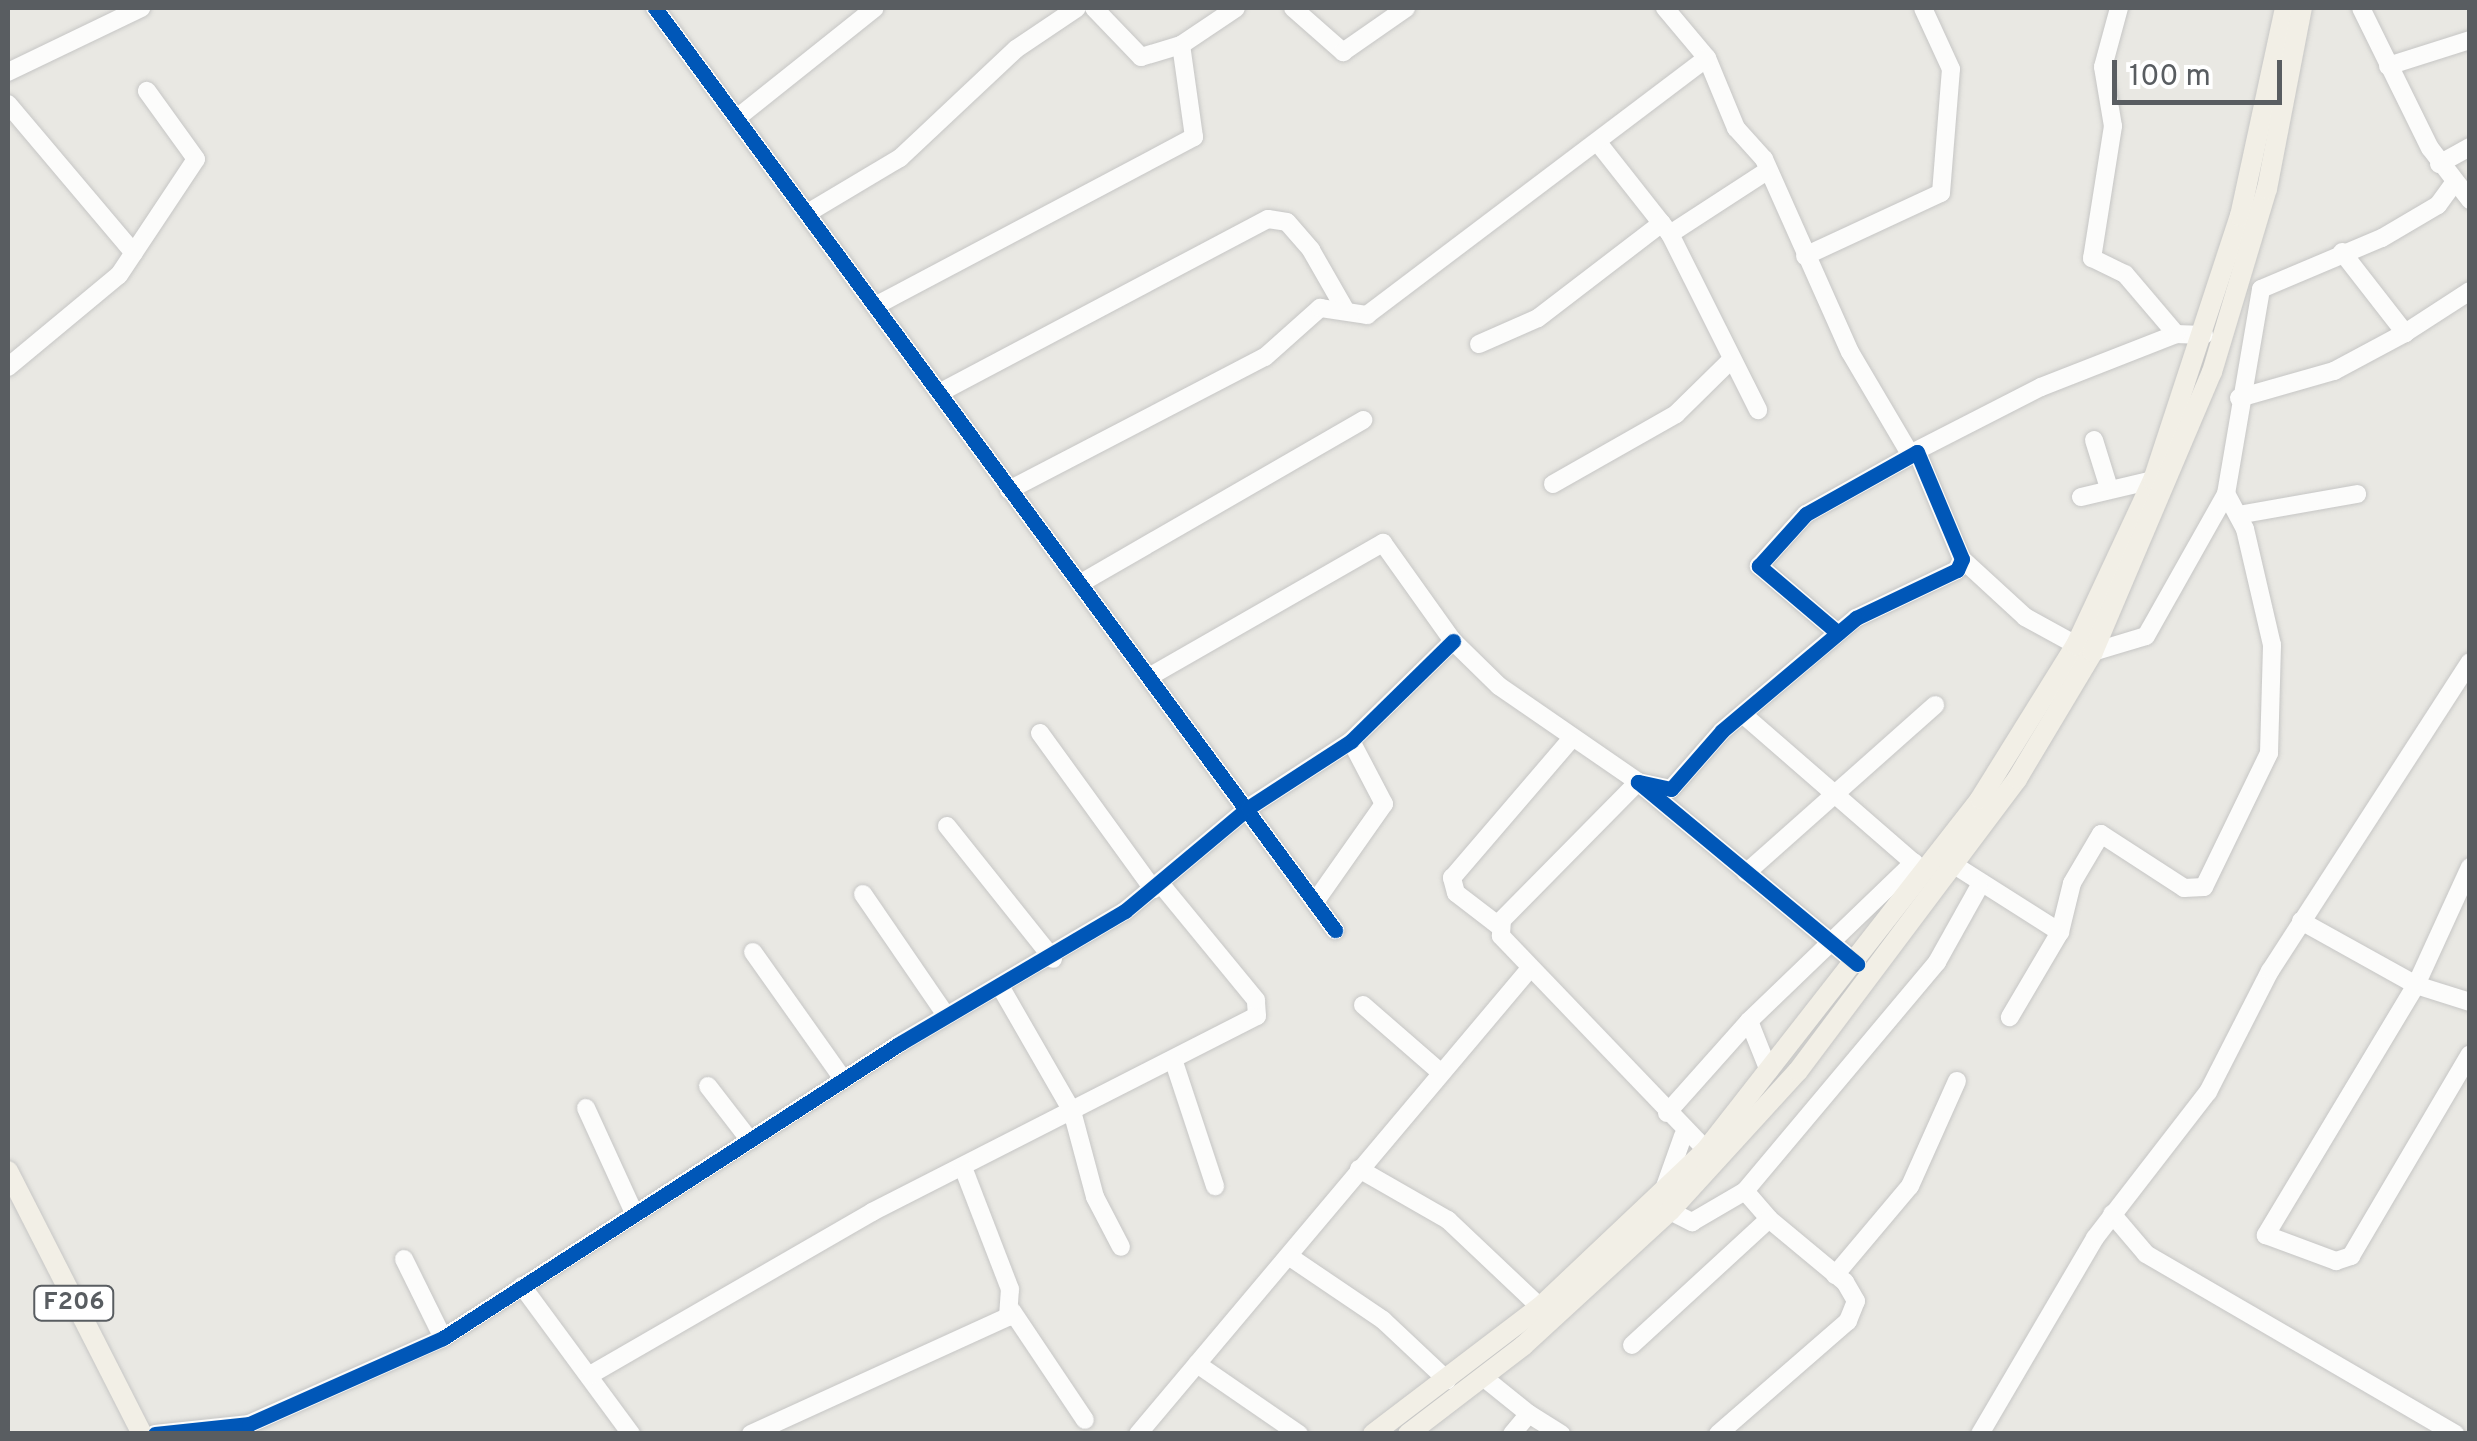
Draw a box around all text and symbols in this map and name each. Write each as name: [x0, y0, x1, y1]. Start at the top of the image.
scale bar: [2117, 40, 2287, 102]
text: 100 m: [2129, 59, 2211, 96]
road number: F206: [32, 1283, 116, 1323]

